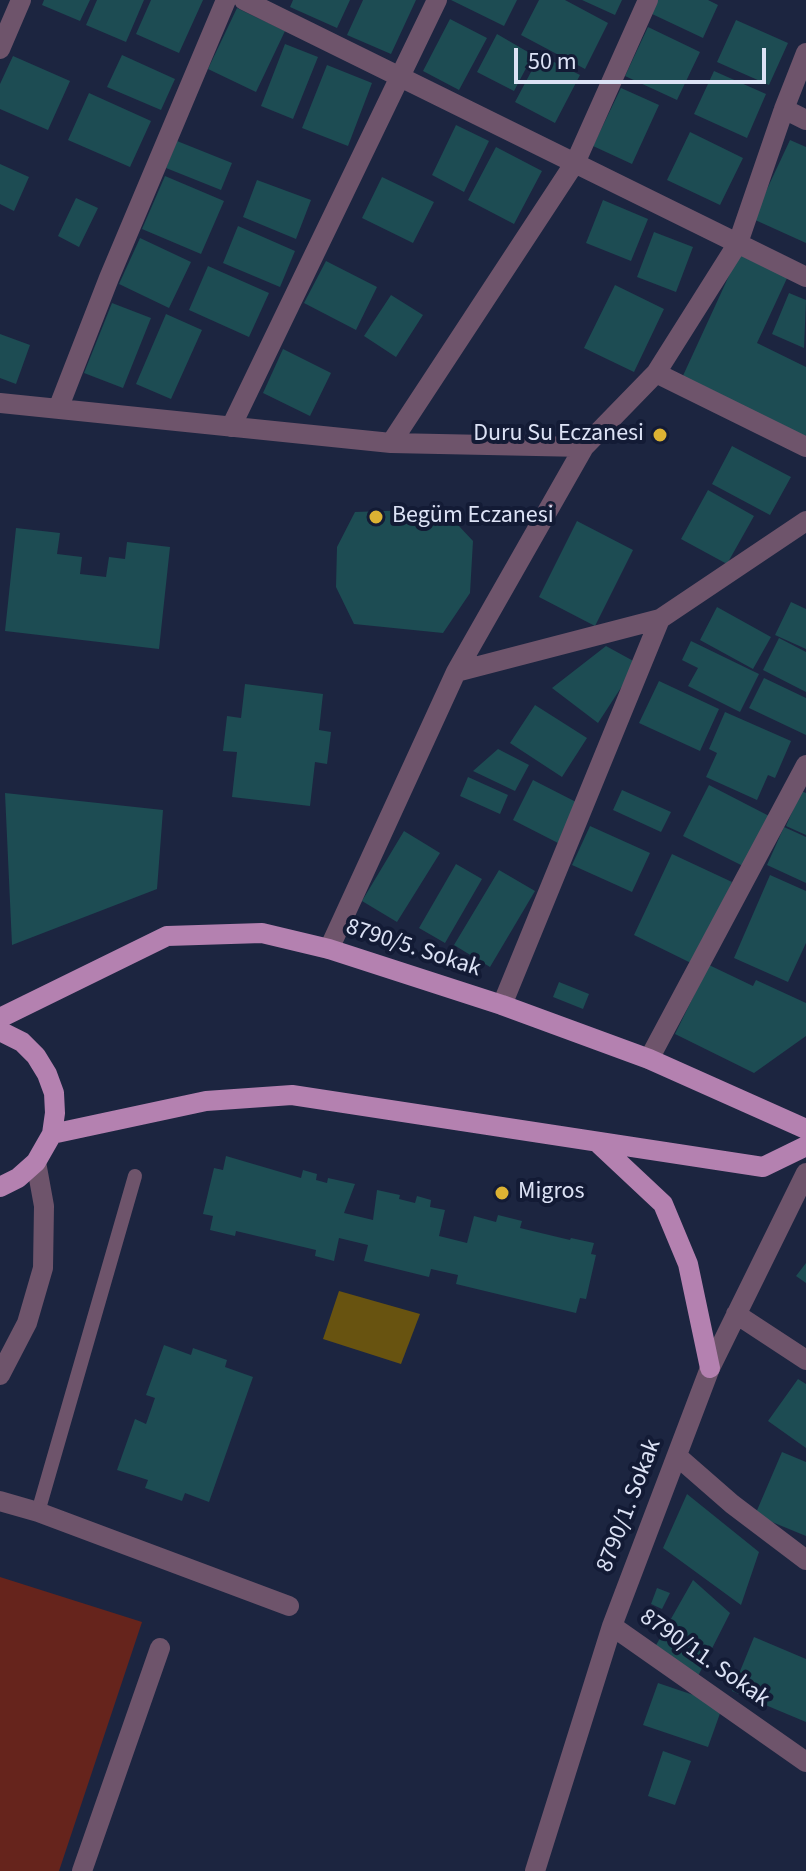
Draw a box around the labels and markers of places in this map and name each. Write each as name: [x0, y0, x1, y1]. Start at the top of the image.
place label: Duru Su Eczanesi: [473, 421, 644, 449]
marker: Duru Su Eczanesi: [651, 426, 669, 444]
place label: Begüm Eczanesi: [392, 503, 554, 531]
marker: Begüm Eczanesi: [367, 508, 385, 526]
place label: Migros: [518, 1179, 585, 1207]
marker: Migros: [493, 1184, 511, 1202]

